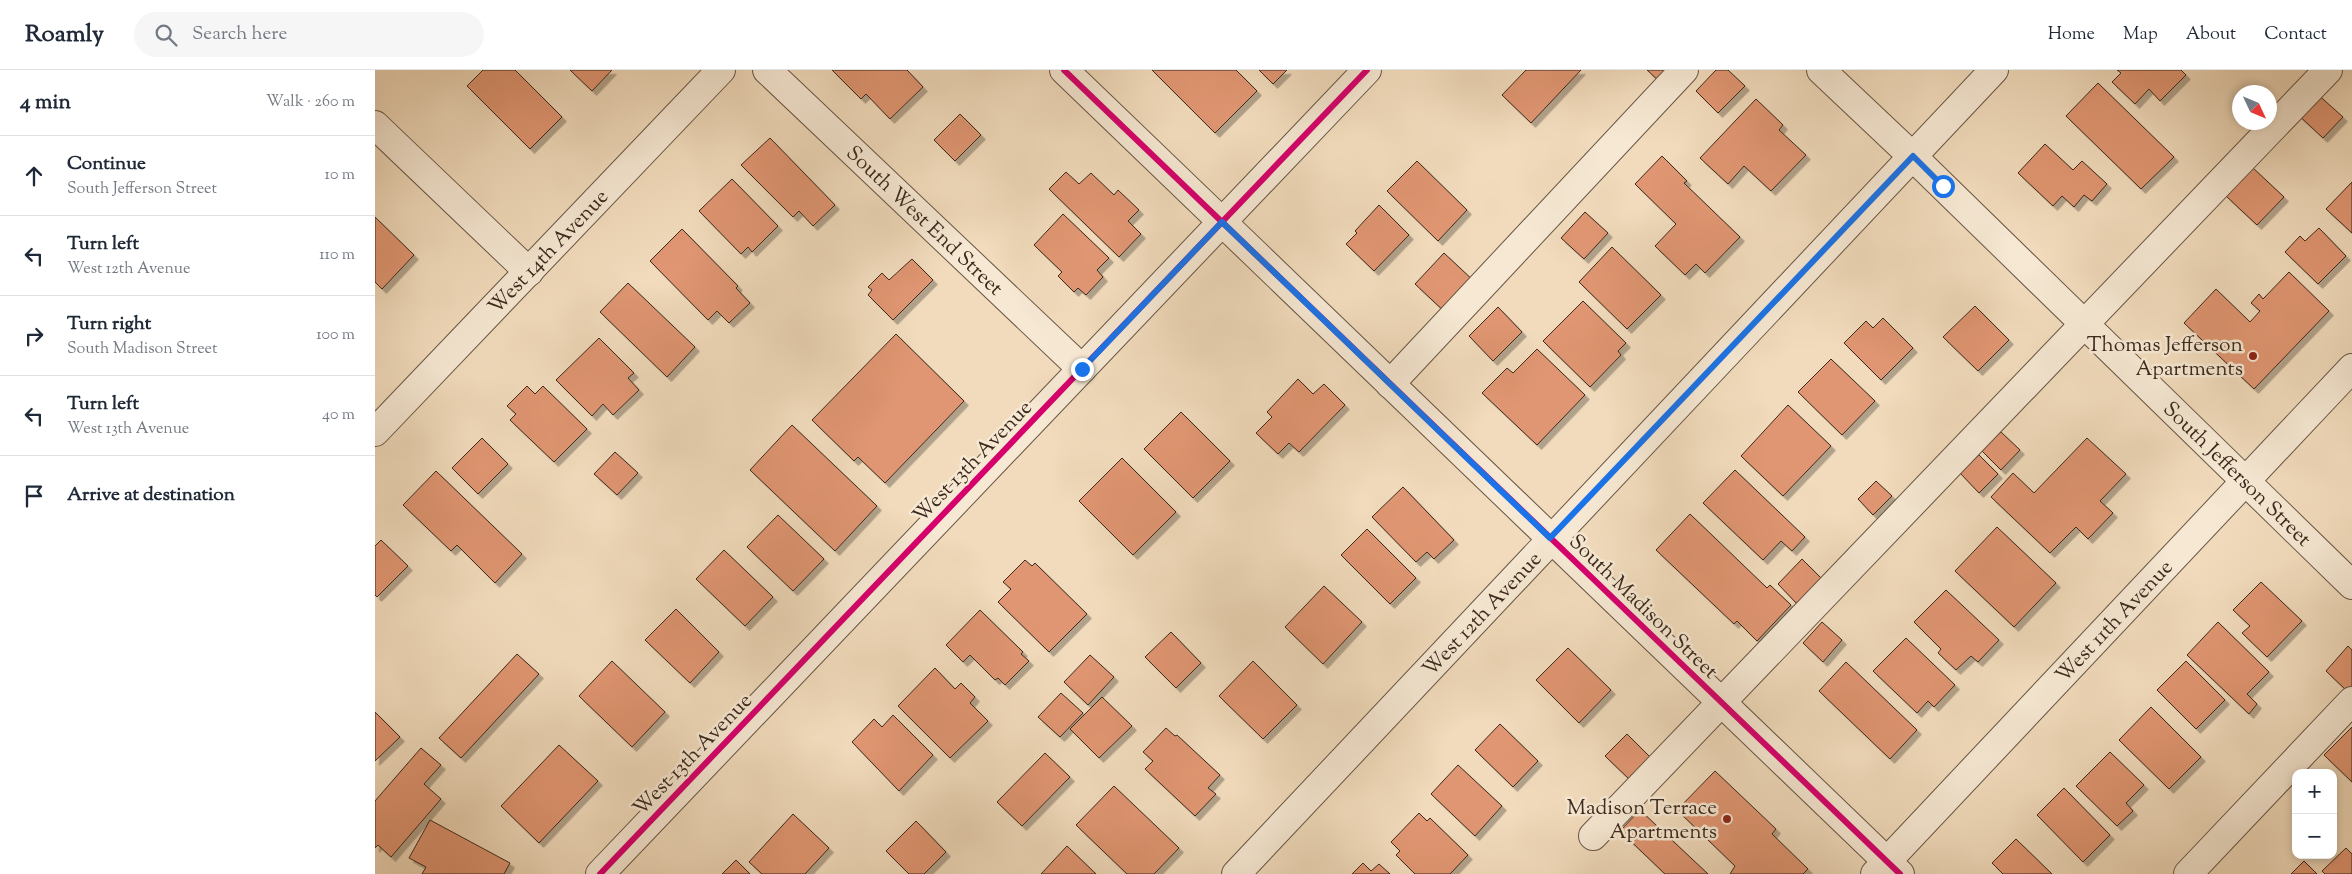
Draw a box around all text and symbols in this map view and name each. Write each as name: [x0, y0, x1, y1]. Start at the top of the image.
search box: [134, 12, 484, 57]
text: Roamly: [25, 18, 104, 52]
icon: search: [152, 21, 180, 49]
text: Search here: [192, 21, 287, 48]
text: Home: [2048, 22, 2095, 48]
text: Map: [2123, 22, 2158, 48]
text: About: [2186, 22, 2236, 48]
text: Contact: [2264, 22, 2327, 48]
north arrow: [2232, 85, 2277, 130]
text: 4 min: [20, 88, 71, 118]
text: Walk · 260 m: [266, 91, 355, 114]
street label: South West End Street: [838, 140, 1009, 304]
text: Continue: [67, 151, 146, 178]
icon: ahead: [20, 162, 48, 190]
text: 10 m: [325, 164, 355, 187]
route start: [1932, 175, 1955, 198]
text: South Jefferson Street: [67, 178, 217, 201]
street label: West 14th Avenue: [482, 183, 616, 322]
text: Turn left: [67, 231, 139, 258]
icon: left: [20, 242, 48, 270]
text: 110 m: [319, 244, 355, 267]
text: West 12th Avenue: [67, 258, 190, 281]
text: Turn right: [67, 311, 151, 338]
icon: right: [20, 322, 48, 350]
text: 100 m: [316, 324, 355, 347]
place label: Thomas Jefferson Apartments: [2087, 331, 2243, 385]
text: South Madison Street: [67, 338, 217, 361]
marker: Thomas Jefferson Apartments: [2247, 350, 2259, 362]
route end: [1071, 358, 1094, 381]
text: Turn left: [67, 391, 139, 418]
street label: West 13th Avenue: [907, 394, 1040, 531]
street label: South Jefferson Street: [2155, 395, 2317, 554]
icon: left: [20, 402, 48, 430]
text: 40 m: [322, 404, 355, 427]
text: West 13th Avenue: [67, 418, 189, 441]
icon: arrive: [20, 482, 48, 510]
text: Arrive at destination: [67, 482, 235, 509]
street label: South Madison Street: [1561, 528, 1724, 687]
street label: West 12th Avenue: [1417, 546, 1550, 684]
street label: West 11th Avenue: [2050, 554, 2181, 690]
street label: West 13th Avenue: [627, 687, 760, 824]
map controls: [2292, 769, 2337, 859]
button: +: [2292, 769, 2337, 814]
place label: Madison Terrace Apartments: [1567, 794, 1717, 848]
marker: Madison Terrace Apartments: [1721, 813, 1733, 825]
button: −: [2292, 814, 2337, 859]

